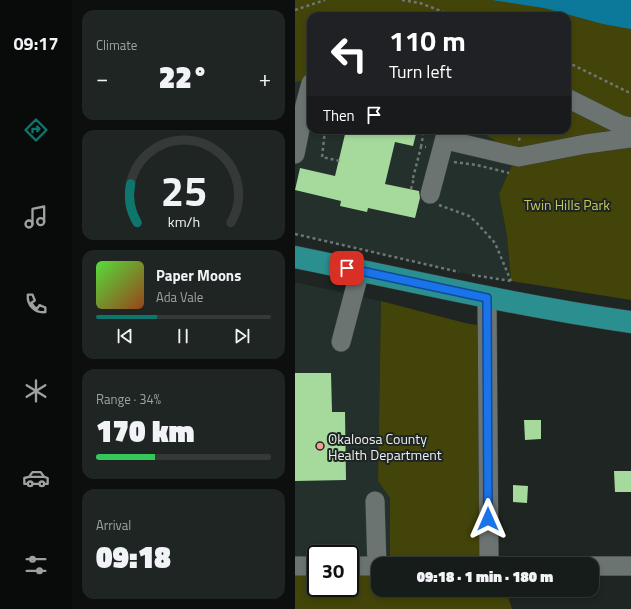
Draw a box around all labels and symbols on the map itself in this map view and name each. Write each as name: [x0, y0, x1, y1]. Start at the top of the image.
park label: Twin Hills Park: [524, 194, 610, 215]
pin: [330, 251, 364, 285]
place label: Okaloosa County Health Department: [328, 428, 442, 465]
marker: Okaloosa County Health Department: [315, 441, 325, 451]
position arrow: [467, 498, 509, 540]
speed limit sign: 30: [307, 545, 359, 597]

